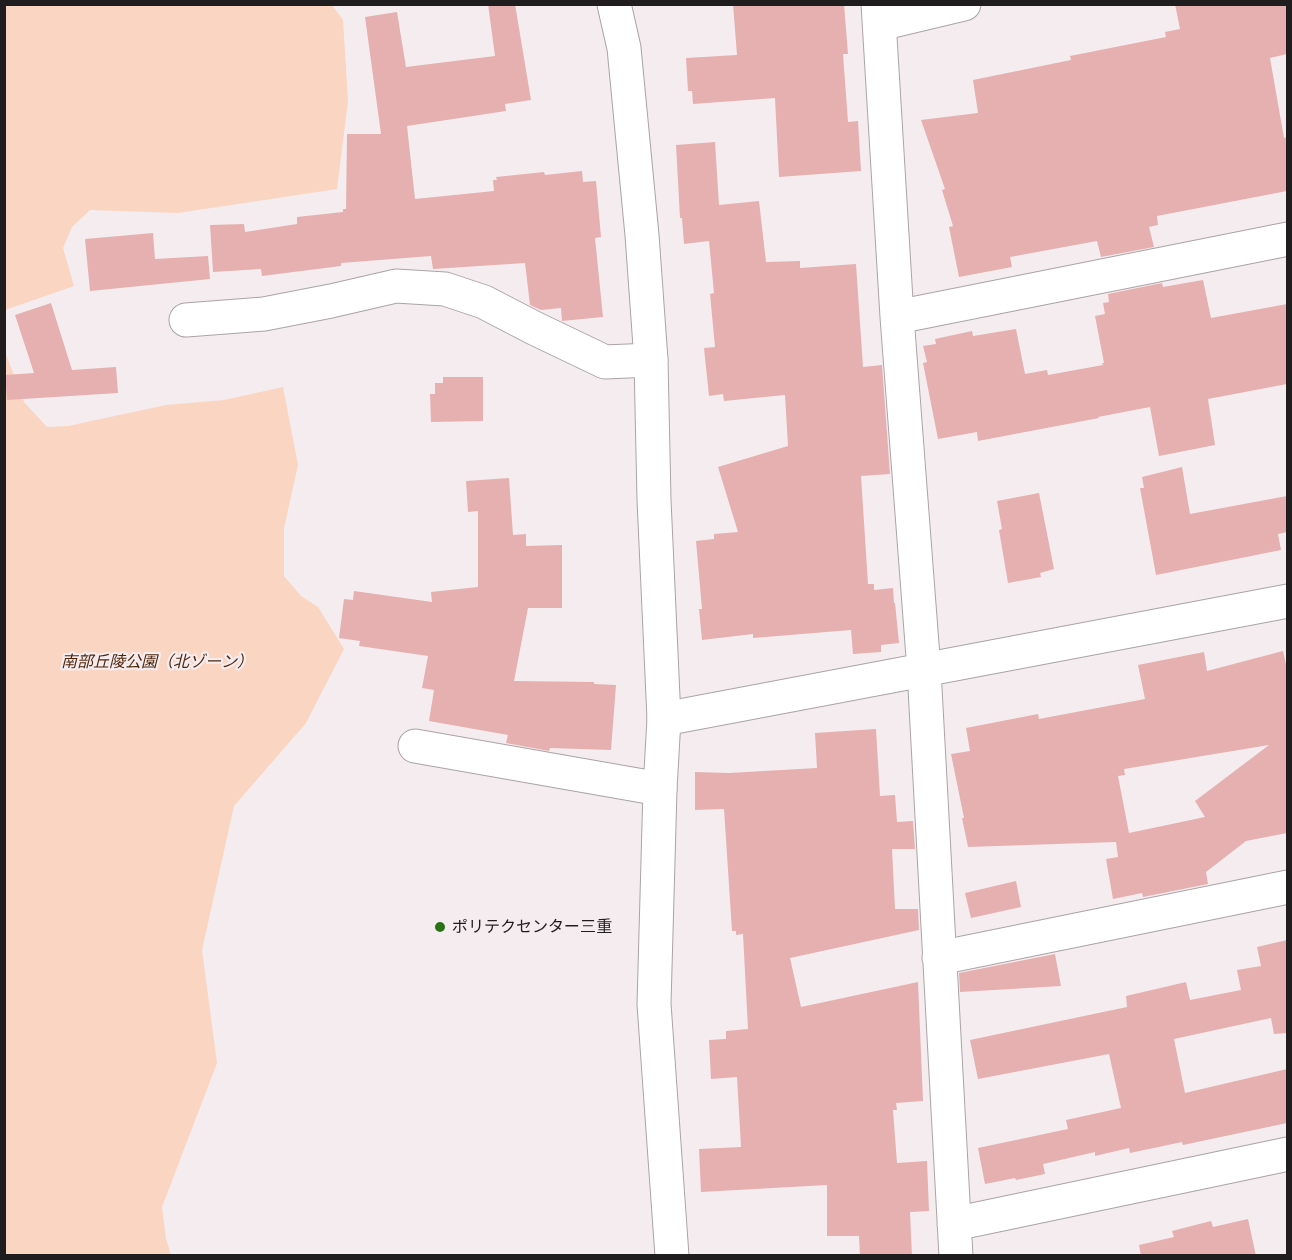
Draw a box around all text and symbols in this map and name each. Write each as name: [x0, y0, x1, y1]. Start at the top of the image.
park label: 南部丘陵公園（北ゾーン）: [61, 652, 253, 672]
place label: ポリテクセンター三重: [452, 917, 612, 937]
marker: ポリテクセンター三重: [433, 920, 447, 934]

